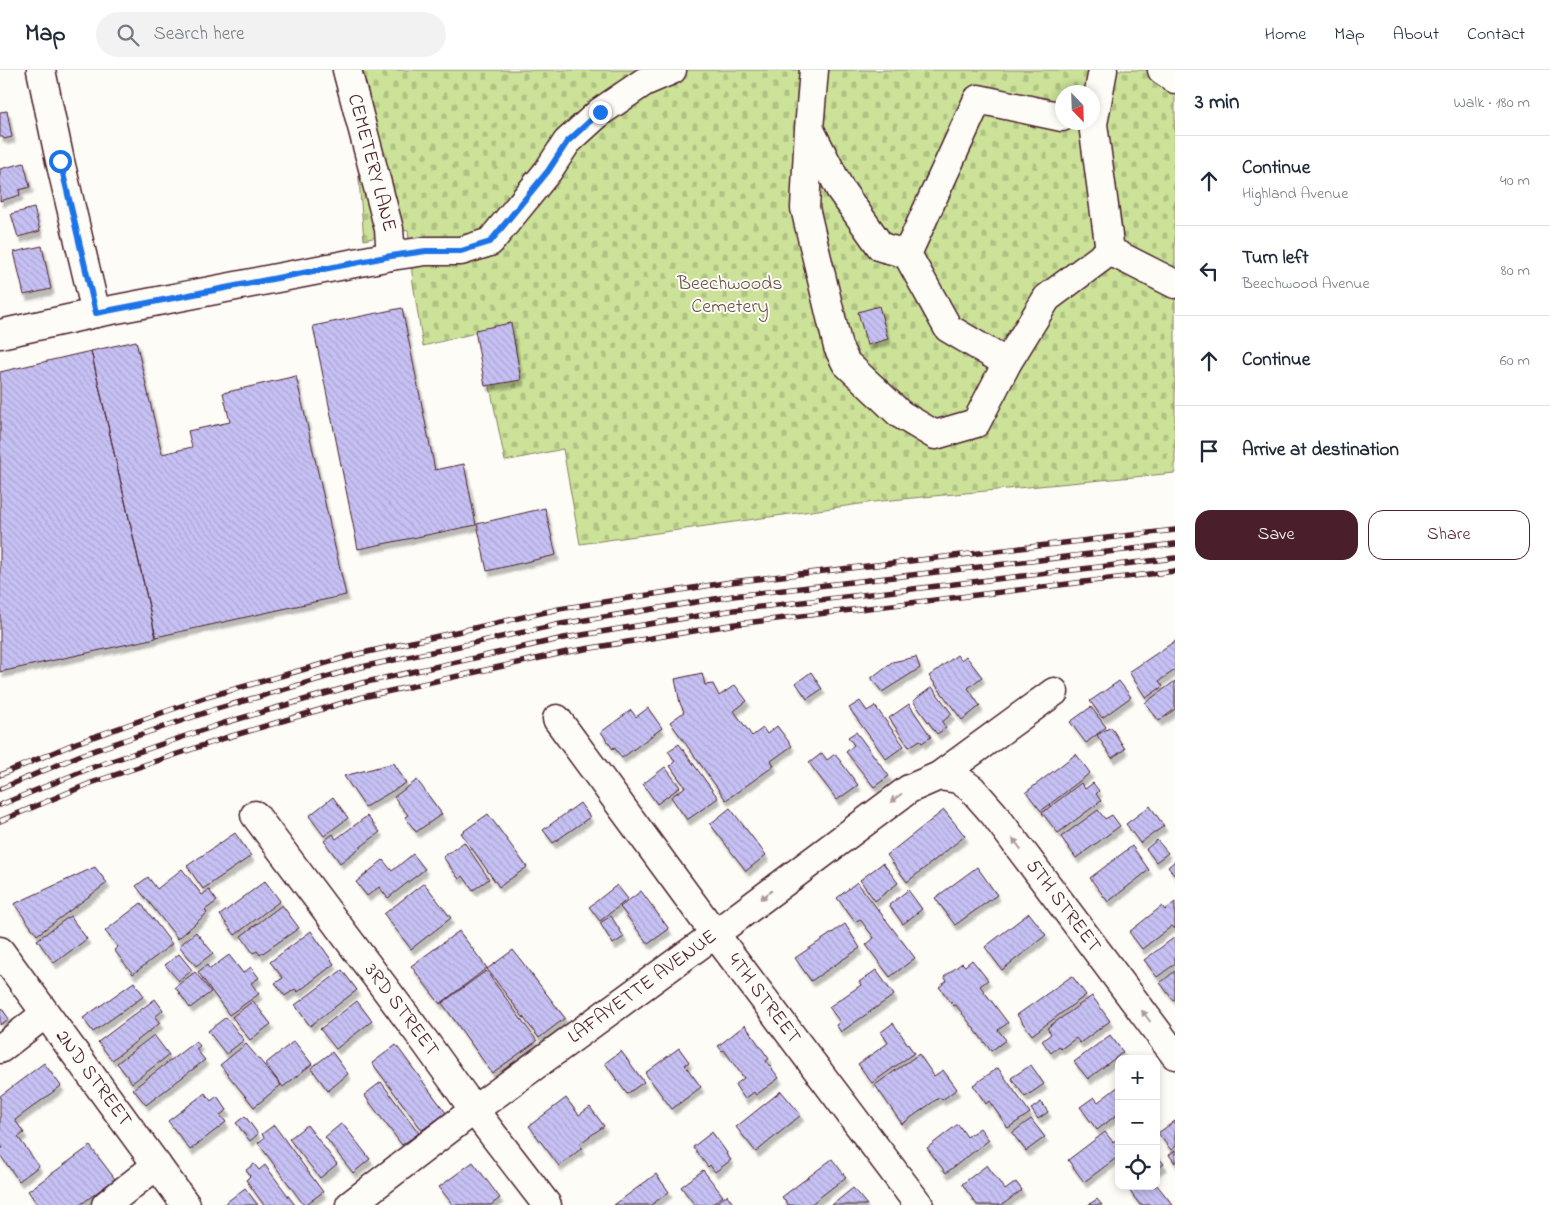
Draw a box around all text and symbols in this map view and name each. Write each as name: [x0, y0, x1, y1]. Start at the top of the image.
search box: [96, 12, 446, 57]
text: Map: [25, 17, 66, 52]
icon: search: [114, 21, 142, 49]
text: Search here: [154, 21, 245, 48]
text: Home: [1265, 22, 1306, 48]
text: Map: [1334, 22, 1365, 48]
text: About: [1393, 22, 1439, 48]
text: Contact: [1467, 22, 1525, 48]
north arrow: [1055, 85, 1100, 130]
text: 3 min: [1195, 88, 1239, 118]
street label: CEMETERY LANE: [339, 91, 404, 235]
text: Walk · 180 m: [1453, 91, 1530, 115]
route end: [589, 101, 612, 124]
route start: [49, 150, 72, 173]
text: Continue: [1242, 155, 1310, 182]
icon: ahead: [1195, 167, 1223, 195]
text: 40 m: [1500, 169, 1530, 193]
text: Highland Avenue: [1242, 182, 1348, 206]
text: Turn left: [1242, 245, 1309, 272]
icon: left: [1195, 257, 1223, 285]
text: 80 m: [1501, 259, 1530, 283]
park label: Beechwoods Cemetery: [677, 270, 782, 322]
text: Beechwood Avenue: [1242, 272, 1370, 296]
icon: ahead: [1195, 347, 1223, 375]
text: Continue: [1242, 347, 1310, 374]
text: 60 m: [1500, 349, 1530, 373]
icon: arrive: [1195, 437, 1223, 465]
text: Arrive at destination: [1242, 437, 1399, 464]
button: Save: [1195, 510, 1358, 560]
button: Share: [1368, 510, 1530, 560]
one-way arrow: [889, 793, 903, 803]
one-way arrow: [1011, 838, 1022, 851]
street label: 5TH STREET: [1018, 853, 1108, 959]
one-way arrow: [759, 890, 773, 900]
street label: LAFAYETTE AVENUE: [562, 923, 723, 1051]
street label: 4TH STREET: [720, 947, 808, 1051]
street label: 3RD STREET: [357, 957, 446, 1063]
one-way arrow: [1140, 1010, 1151, 1023]
street label: 2ND STREET: [48, 1024, 139, 1133]
map controls: [1115, 1055, 1160, 1190]
button: +: [1115, 1055, 1160, 1100]
button: −: [1115, 1100, 1160, 1145]
button: locate: [1115, 1145, 1160, 1190]

